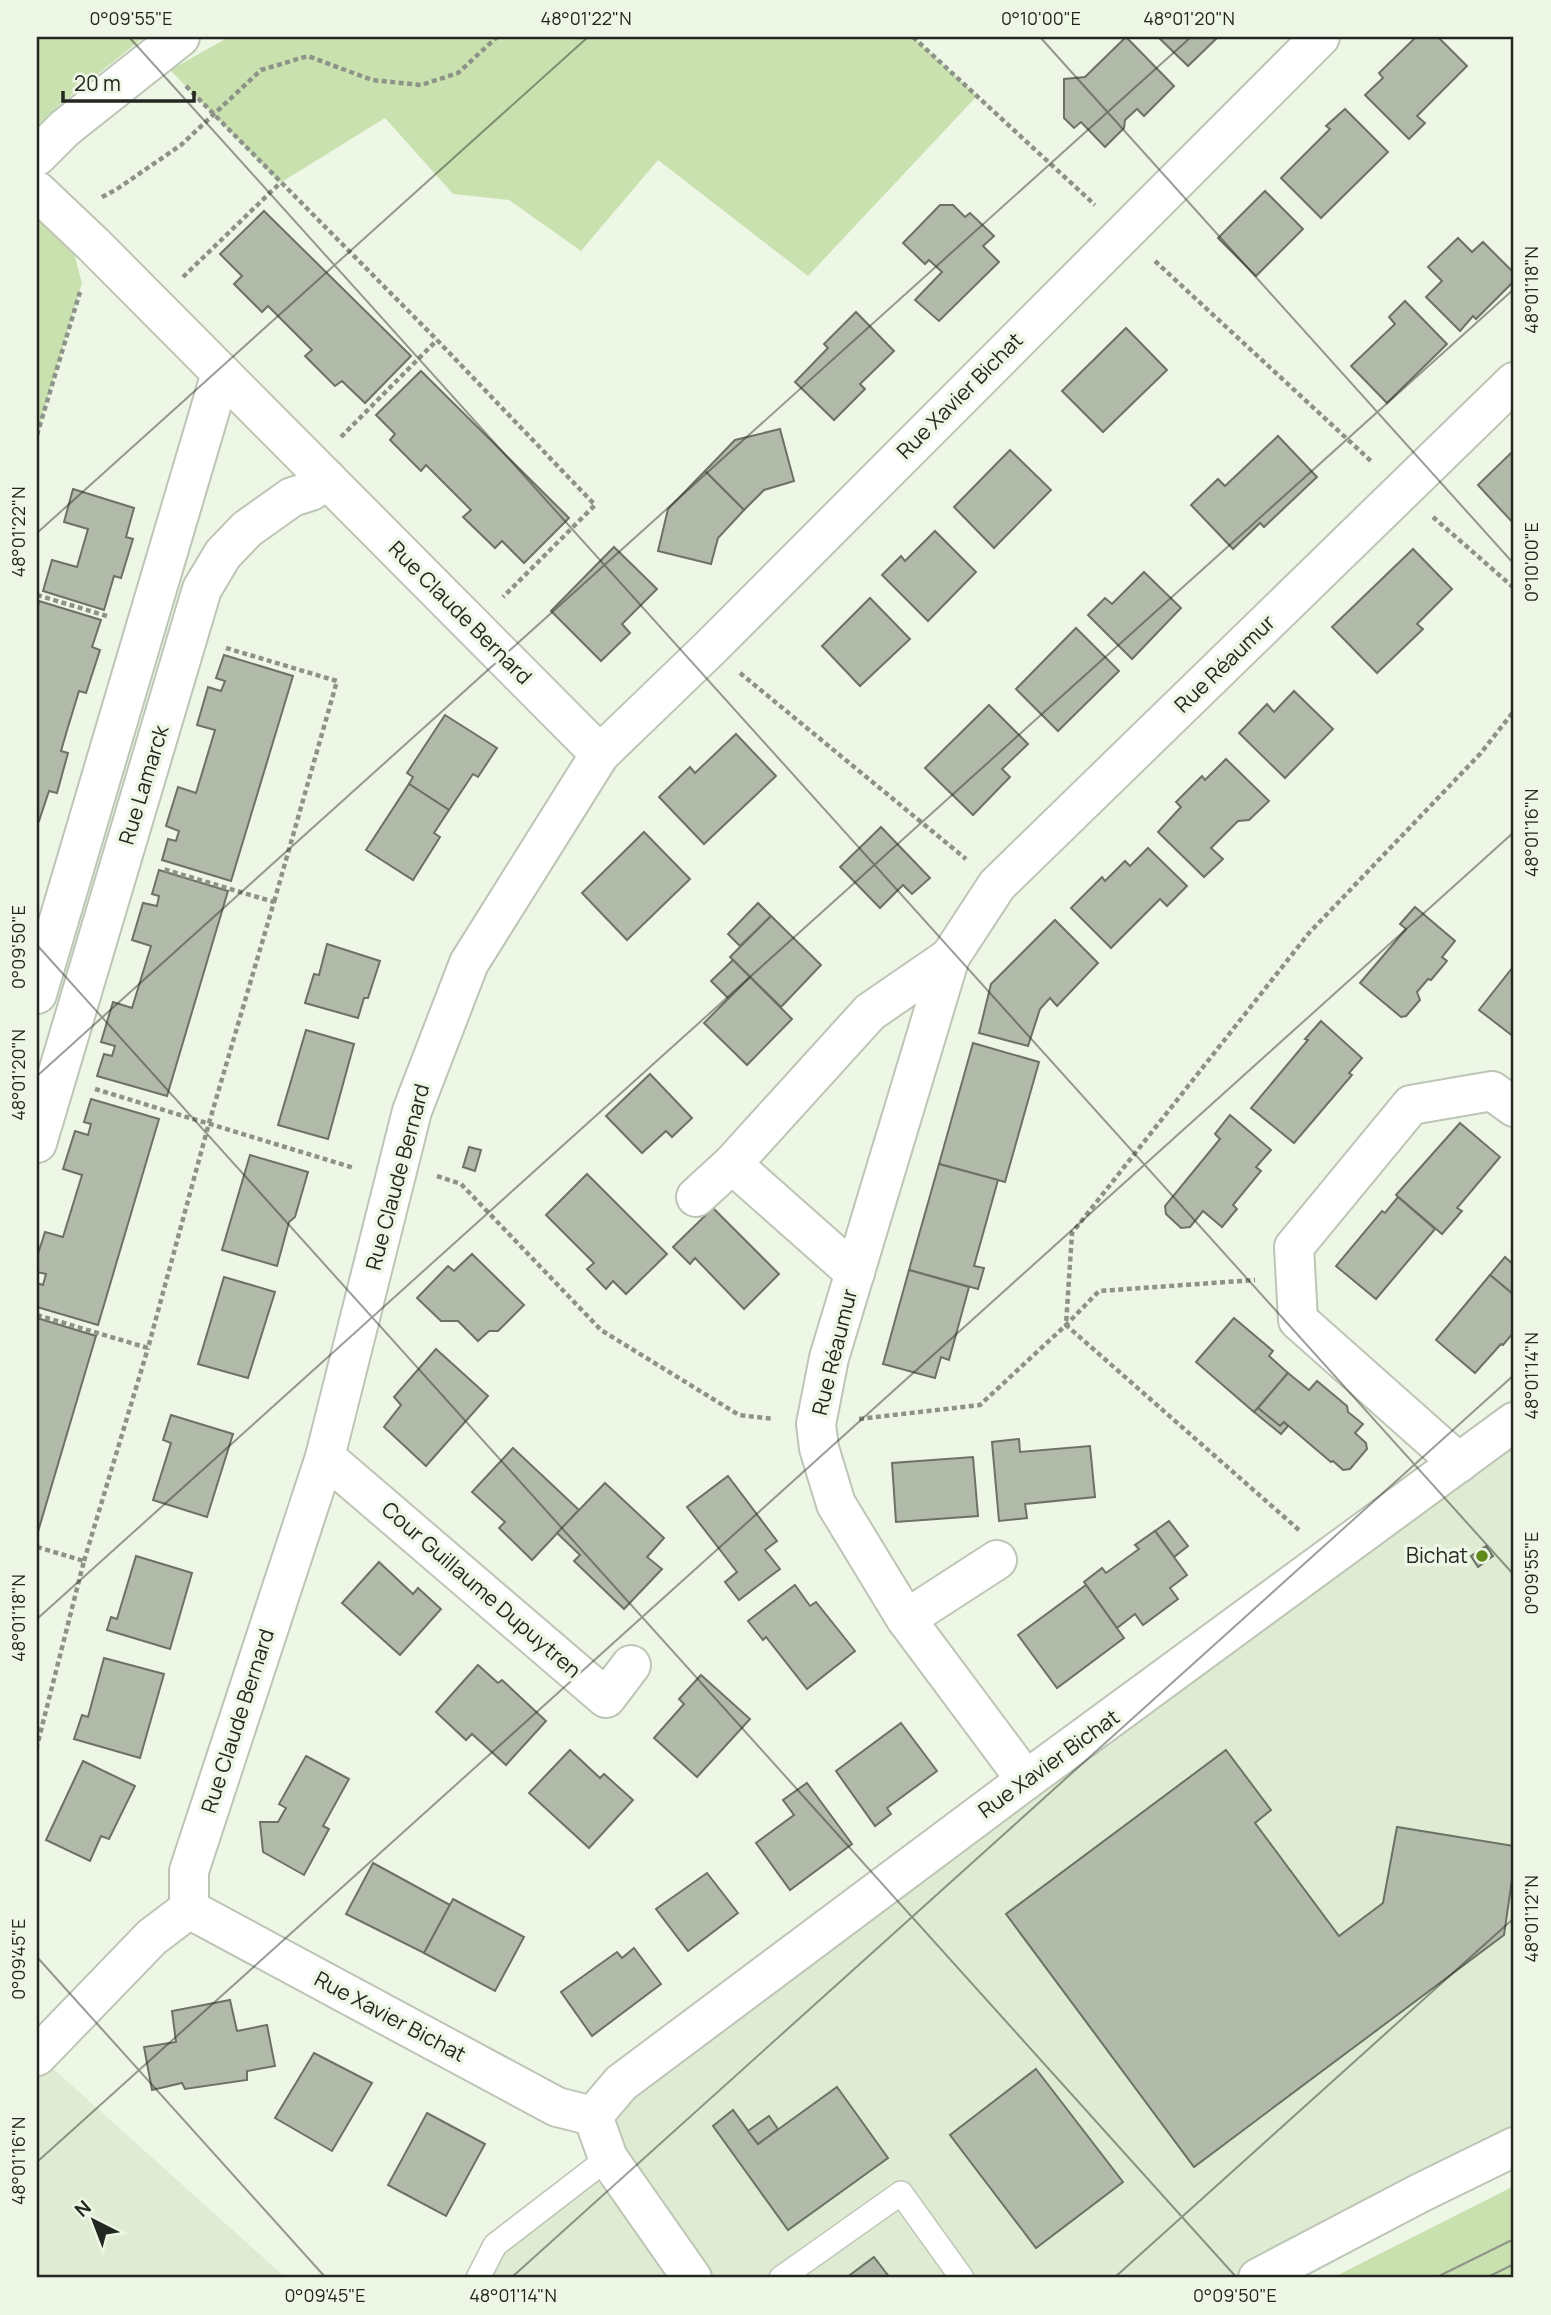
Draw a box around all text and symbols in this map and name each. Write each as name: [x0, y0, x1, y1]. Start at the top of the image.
text: 0°09'55"E: [89, 6, 173, 30]
text: 48°01'22"N: [541, 6, 631, 30]
text: 0°10'00"E: [1001, 6, 1081, 30]
text: 48°01'20"N: [1143, 6, 1235, 30]
scale bar: [63, 60, 194, 104]
text: 20 m: [74, 69, 121, 97]
text: 48°01'18"N: [1519, 246, 1543, 334]
street label: Rue Xavier Bichat: [890, 326, 1028, 464]
text: 48°01'22"N: [6, 487, 30, 577]
text: 0°10'00"E: [1519, 522, 1543, 602]
street label: Rue Claude Bernard: [383, 535, 538, 690]
street label: Rue Réaumur: [1168, 608, 1281, 718]
street label: Rue Lamarck: [112, 721, 175, 848]
text: 48°01'16"N: [1519, 789, 1543, 877]
text: 0°09'50"E: [6, 905, 30, 989]
text: 48°01'20"N: [6, 1029, 30, 1121]
street label: Rue Claude Bernard: [359, 1080, 435, 1273]
street label: Rue Réaumur: [805, 1285, 863, 1418]
text: 48°01'14"N: [1519, 1332, 1543, 1420]
street label: Cour Guillaume Dupuytren: [376, 1495, 587, 1684]
text: 0°09'55"E: [1519, 1531, 1543, 1615]
place label: Bichat: [1406, 1541, 1468, 1569]
marker: Bichat: [1474, 1548, 1490, 1564]
text: 48°01'18"N: [6, 1574, 30, 1662]
street label: Rue Claude Bernard: [194, 1625, 280, 1816]
street label: Rue Xavier Bichat: [972, 1703, 1124, 1824]
text: 48°01'12"N: [1519, 1875, 1543, 1963]
text: 0°09'45"E: [6, 1918, 30, 2000]
street label: Rue Xavier Bichat: [310, 1964, 471, 2068]
text: 48°01'16"N: [6, 2117, 30, 2205]
north arrow: [60, 2186, 130, 2256]
text: N: [69, 2194, 96, 2223]
text: 0°09'45"E: [284, 2283, 366, 2307]
text: 48°01'14"N: [469, 2283, 557, 2307]
text: 0°09'50"E: [1193, 2283, 1277, 2307]

